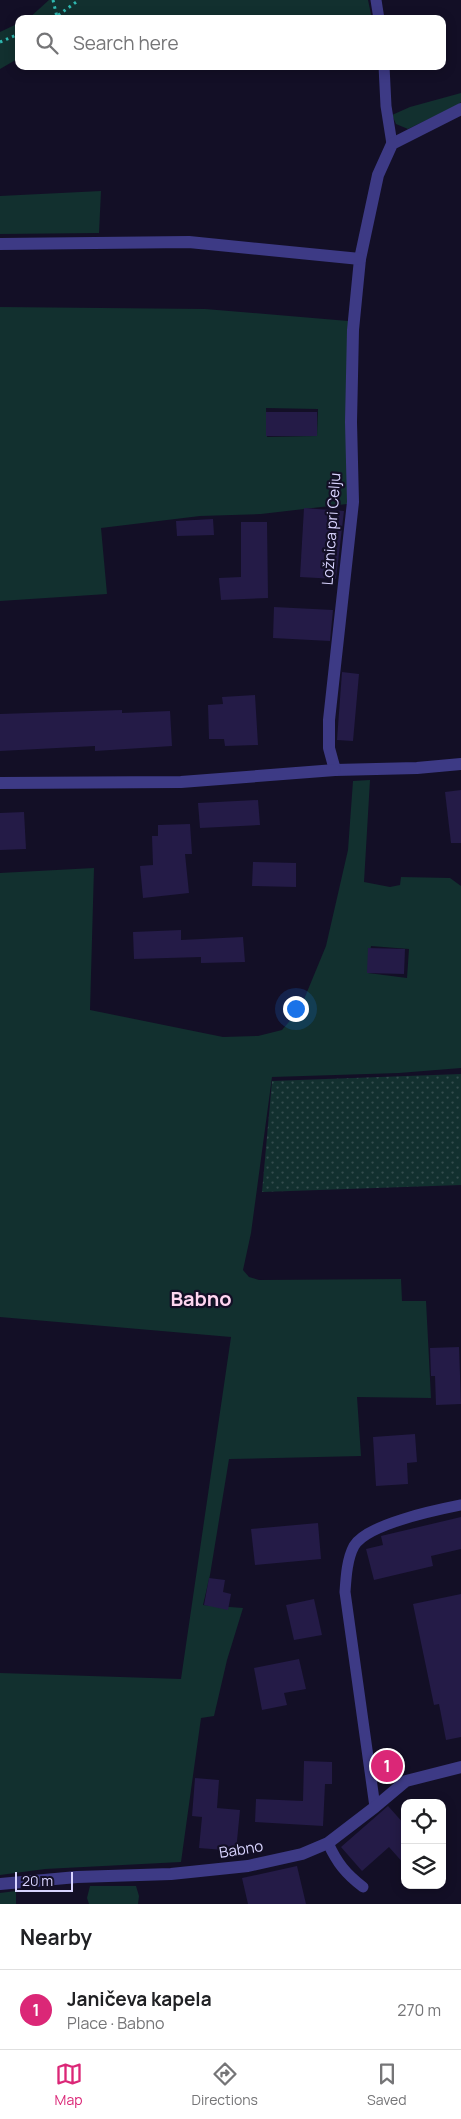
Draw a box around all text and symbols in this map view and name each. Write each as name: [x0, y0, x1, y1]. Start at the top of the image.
search box: [15, 15, 446, 70]
icon: search: [33, 29, 61, 57]
text: Search here: [73, 30, 179, 56]
street label: Ložnica pri Celju: [317, 472, 345, 586]
your location: [283, 996, 309, 1022]
district label: Babno: [170, 1285, 232, 1312]
pin: 1: [371, 1747, 403, 1785]
map controls: [401, 1799, 446, 1889]
button: locate: [401, 1799, 446, 1844]
street label: Babno: [218, 1835, 265, 1863]
button: layers: [401, 1844, 446, 1889]
scale bar: [15, 1869, 72, 1892]
text: 20 m: [22, 1871, 53, 1890]
text: Nearby: [20, 1923, 92, 1951]
text: Janičeva kapela: [67, 1986, 212, 2012]
text: 1: [32, 1999, 40, 2021]
text: 270 m: [397, 1999, 441, 2021]
text: Place · Babno: [67, 2012, 164, 2034]
tab: Map: [55, 2060, 83, 2109]
tab: Directions: [192, 2060, 258, 2109]
tab: Saved: [367, 2060, 406, 2109]

